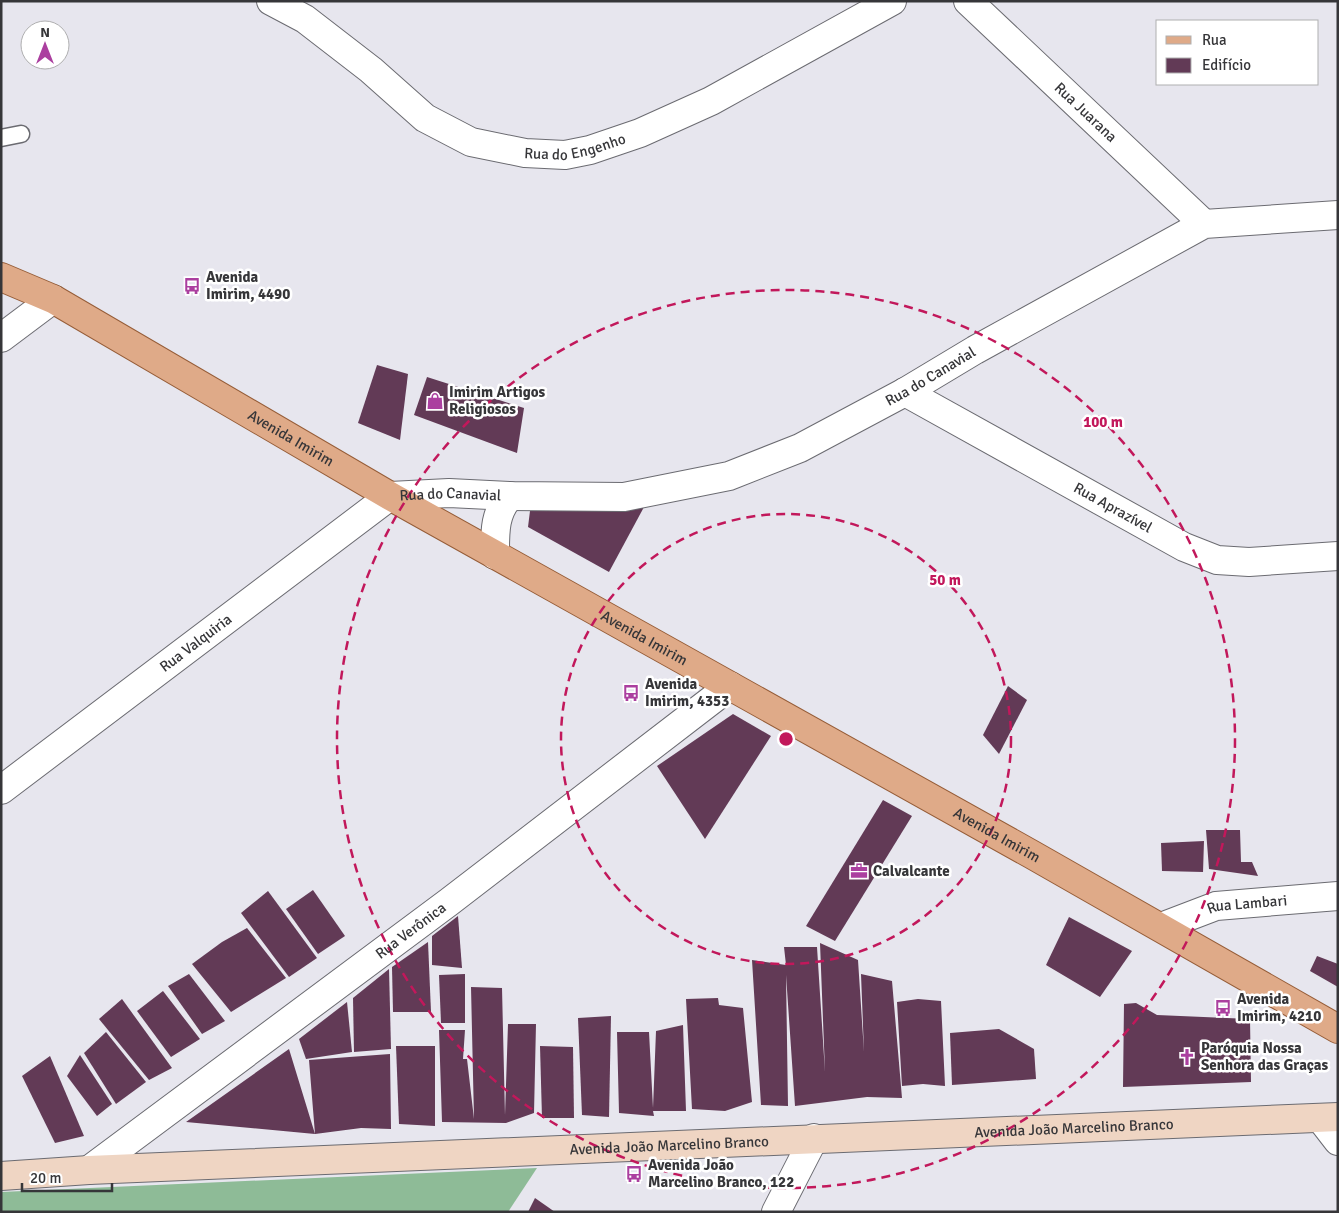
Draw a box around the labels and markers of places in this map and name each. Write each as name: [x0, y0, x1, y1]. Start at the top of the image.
place label: Avenida Imirim, 4490: [206, 268, 290, 303]
bus stop icon: Avenida Imirim, 4490: [182, 276, 202, 296]
place label: Imirim Artigos Religiosos: [449, 383, 546, 418]
shop icon: Imirim Artigos Religiosos: [425, 391, 445, 411]
place label: Avenida Imirim, 4353: [645, 675, 729, 710]
bus stop icon: Avenida Imirim, 4353: [621, 683, 641, 703]
centre of rings: [777, 730, 795, 748]
office icon: Calvalcante: [849, 861, 869, 881]
place label: Calvalcante: [873, 862, 950, 880]
place label: Avenida Imirim, 4210: [1237, 990, 1321, 1025]
bus stop icon: Avenida Imirim, 4210: [1213, 998, 1233, 1018]
place label: Paróquia Nossa Senhora das Graças: [1201, 1039, 1329, 1074]
church icon: Paróquia Nossa Senhora das Graças: [1177, 1047, 1197, 1067]
place label: Avenida João Marcelino Branco, 122: [648, 1156, 794, 1191]
bus stop icon: Avenida João Marcelino Branco, 122: [624, 1164, 644, 1184]

